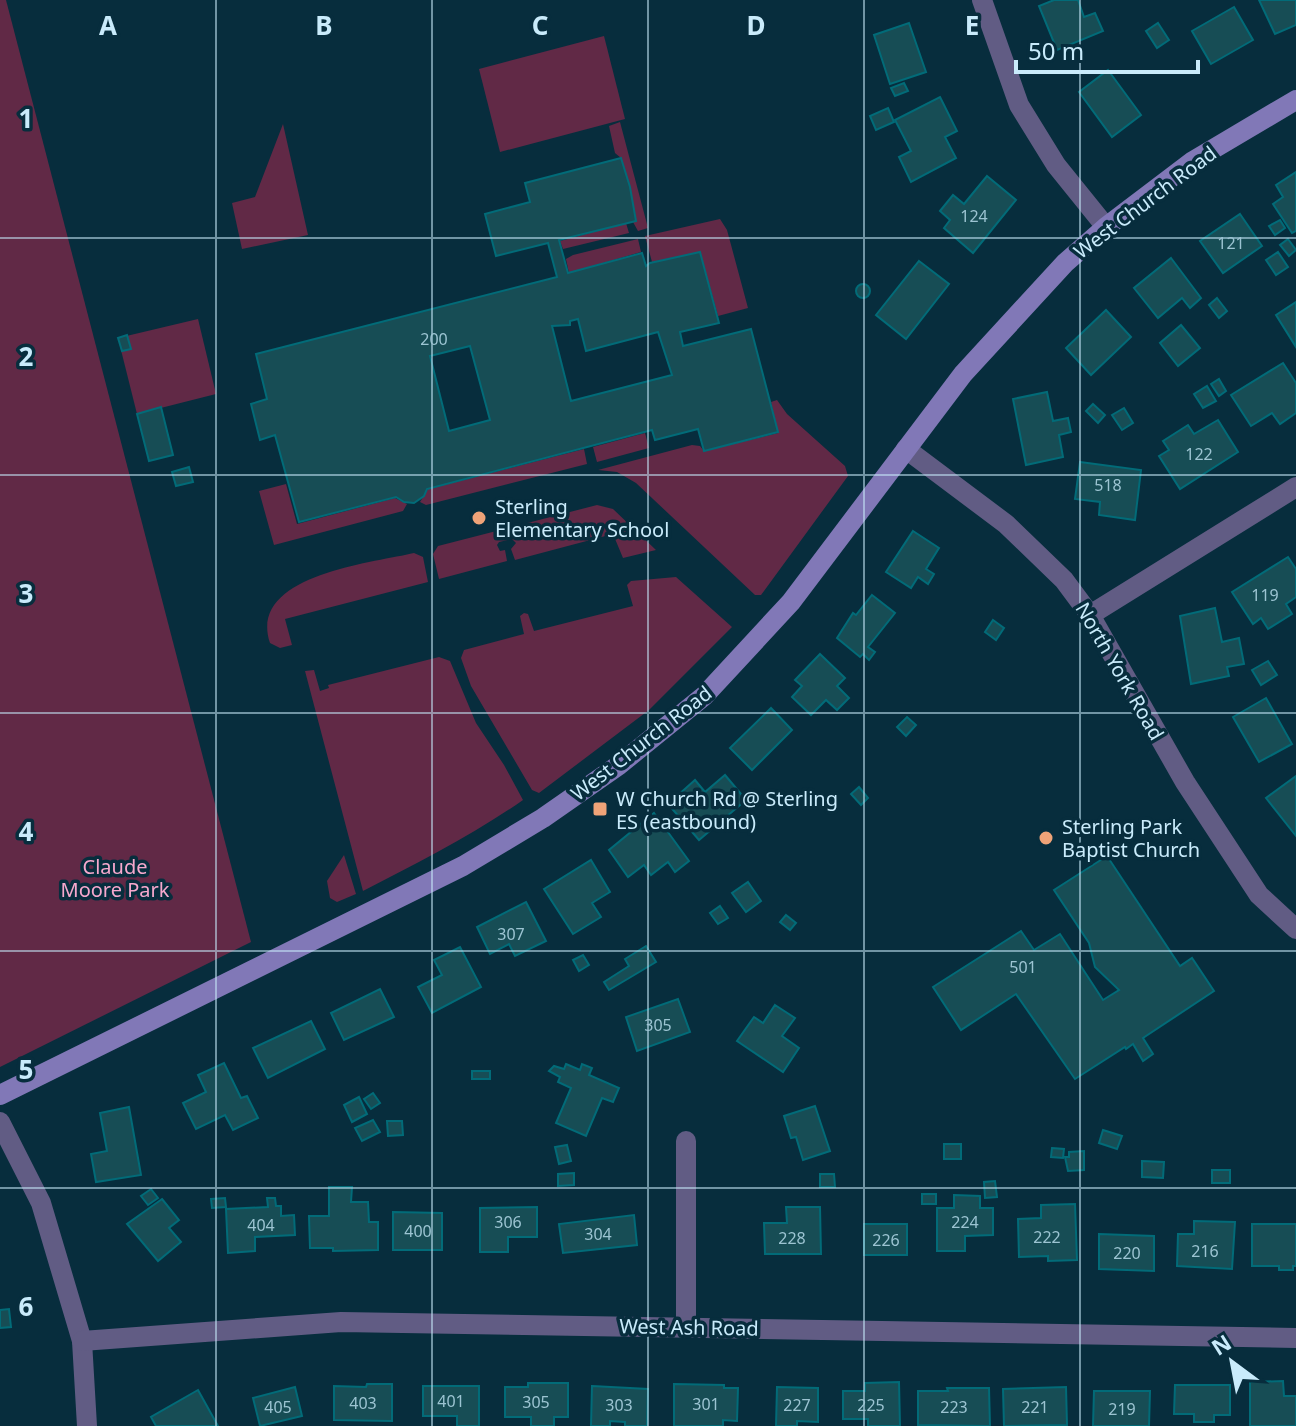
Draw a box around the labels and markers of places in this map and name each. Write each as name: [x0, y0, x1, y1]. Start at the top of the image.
place label: Sterling Elementary School: [495, 493, 669, 543]
marker: Sterling Elementary School: [470, 509, 488, 527]
place label: W Church Rd @ Sterling ES (eastbound): [616, 785, 838, 835]
marker: W Church Rd @ Sterling ES (eastbound): [591, 800, 609, 818]
place label: Sterling Park Baptist Church: [1062, 813, 1200, 863]
marker: Sterling Park Baptist Church: [1037, 829, 1055, 847]

